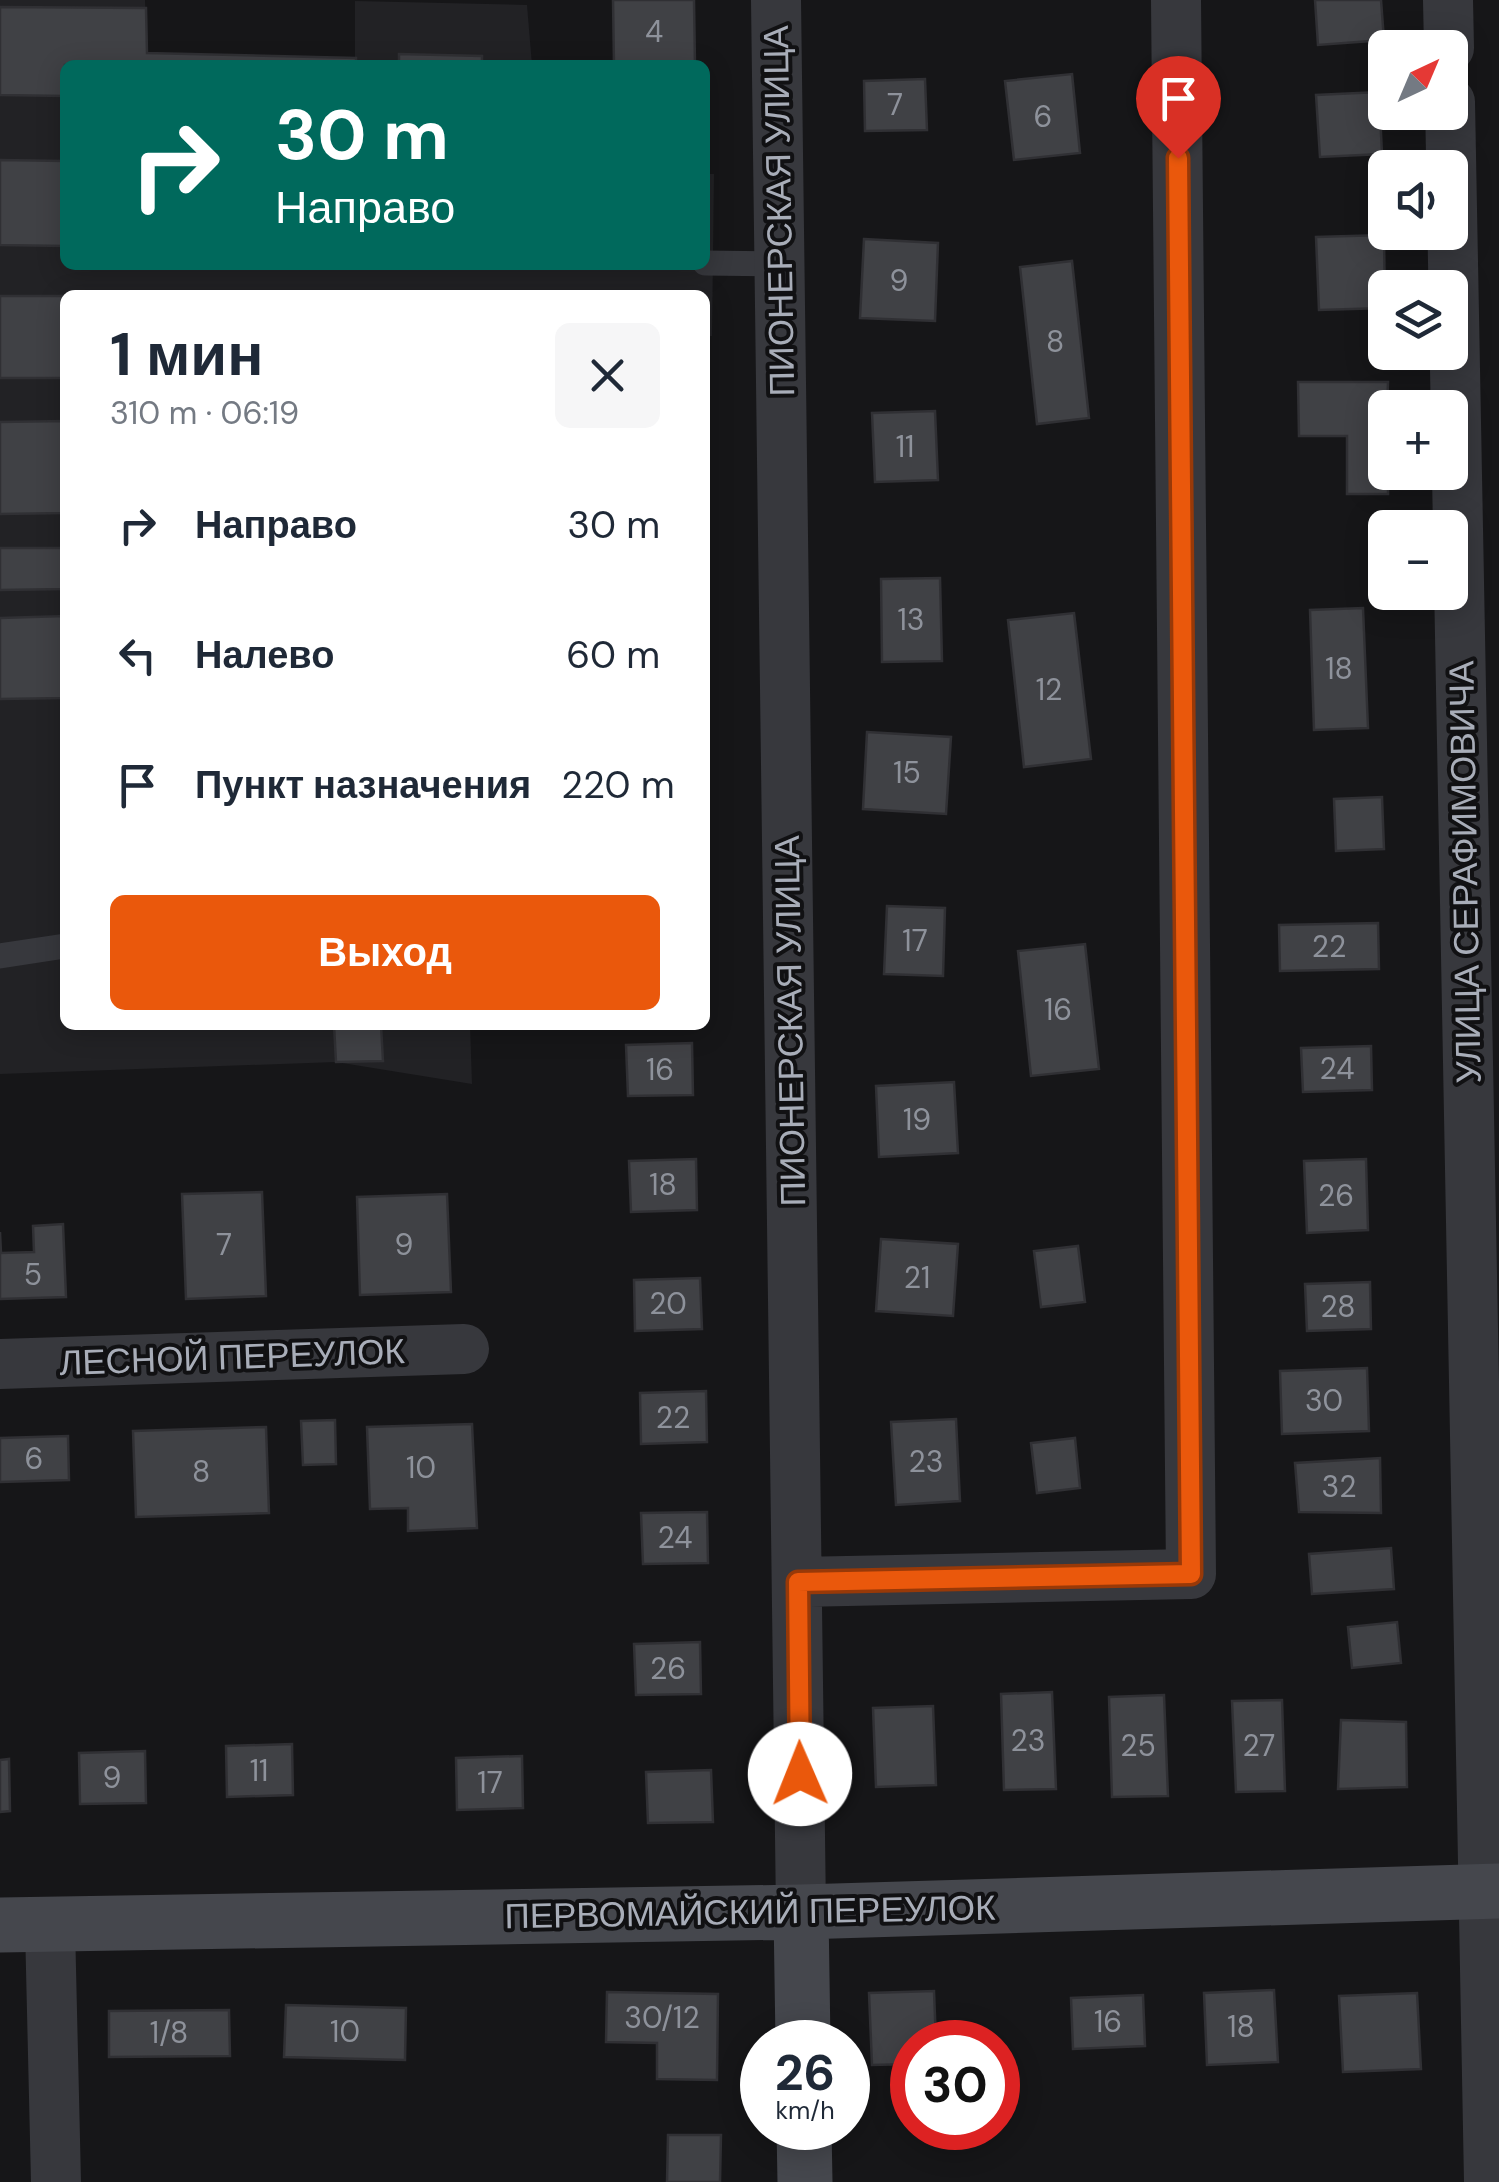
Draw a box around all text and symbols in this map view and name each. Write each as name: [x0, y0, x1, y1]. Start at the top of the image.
house number: 4: [645, 12, 663, 51]
street label: ПИОНЕРСКАЯ УЛИЦА: [753, 24, 805, 397]
north arrow: [1368, 30, 1468, 130]
map controls: [1368, 30, 1468, 610]
pin: [1136, 56, 1221, 159]
icon: arrive: [1151, 71, 1206, 126]
house number: 7: [887, 85, 903, 124]
text: 30 m: [275, 90, 449, 181]
house number: 6: [1034, 97, 1052, 136]
icon: right: [110, 100, 240, 230]
button: sound: [1368, 150, 1468, 250]
text: Направо: [275, 178, 455, 237]
house number: 9: [890, 261, 908, 300]
button: layers: [1368, 270, 1468, 370]
text: 1 мин: [110, 315, 263, 394]
house number: 8: [1046, 322, 1064, 361]
button: close: [555, 323, 660, 428]
button: +: [1368, 390, 1468, 490]
text: 310 m · 06:19: [110, 392, 299, 434]
house number: 11: [896, 427, 914, 466]
icon: right: [110, 498, 165, 553]
text: Направо: [195, 500, 357, 550]
text: 30 m: [568, 500, 660, 550]
button: −: [1368, 510, 1468, 610]
house number: 13: [897, 600, 925, 639]
icon: left: [110, 628, 165, 683]
text: Налево: [195, 630, 334, 680]
text: 60 m: [566, 630, 660, 680]
house number: 18: [1325, 649, 1353, 688]
street label: УЛИЦА СЕРАФИМОВИЧА: [1438, 660, 1492, 1084]
house number: 12: [1036, 670, 1062, 709]
house number: 15: [893, 753, 921, 792]
icon: arrive: [110, 758, 165, 813]
text: Пункт назначения: [195, 760, 531, 810]
text: 220 m: [561, 760, 675, 810]
street label: ПИОНЕРСКАЯ УЛИЦА: [764, 834, 816, 1207]
button: Выход: [110, 895, 660, 1010]
house number: 17: [902, 921, 928, 960]
house number: 22: [1312, 927, 1346, 966]
house number: 16: [1044, 990, 1072, 1029]
house number: 24: [1320, 1049, 1354, 1088]
house number: 16: [646, 1050, 674, 1089]
house number: 19: [903, 1100, 931, 1139]
house number: 18: [649, 1165, 677, 1204]
house number: 26: [1318, 1176, 1354, 1215]
house number: 7: [216, 1225, 232, 1264]
house number: 9: [395, 1225, 413, 1264]
house number: 5: [24, 1255, 42, 1294]
house number: 21: [904, 1258, 930, 1297]
house number: 20: [649, 1284, 687, 1323]
house number: 28: [1320, 1287, 1356, 1326]
street label: ЛЕСНОЙ ПЕРЕУЛОК: [59, 1328, 406, 1386]
house number: 30: [1305, 1381, 1343, 1420]
house number: 22: [656, 1398, 690, 1437]
house number: 6: [25, 1439, 43, 1478]
house number: 23: [908, 1442, 944, 1481]
house number: 10: [406, 1448, 436, 1487]
house number: 8: [192, 1452, 210, 1491]
house number: 32: [1321, 1467, 1357, 1506]
house number: 24: [658, 1518, 692, 1557]
house number: 26: [650, 1649, 686, 1688]
house number: 23: [1010, 1721, 1046, 1760]
position arrow: [748, 1722, 852, 1826]
house number: 25: [1120, 1726, 1156, 1765]
house number: 27: [1243, 1726, 1275, 1765]
house number: 11: [250, 1751, 268, 1790]
house number: 9: [103, 1758, 121, 1797]
house number: 17: [477, 1763, 503, 1802]
street label: ПЕРВОМАЙСКИЙ ПЕРЕУЛОК: [504, 1885, 996, 1939]
house number: 30/12: [624, 1998, 700, 2037]
house number: 16: [1094, 2002, 1122, 2041]
house number: 18: [1227, 2007, 1255, 2046]
house number: 10: [330, 2012, 360, 2051]
house number: 1/8: [150, 2013, 188, 2052]
speed limit sign: 30: [890, 2020, 1020, 2150]
text: 26: [775, 2040, 835, 2106]
text: km/h: [775, 2094, 835, 2127]

